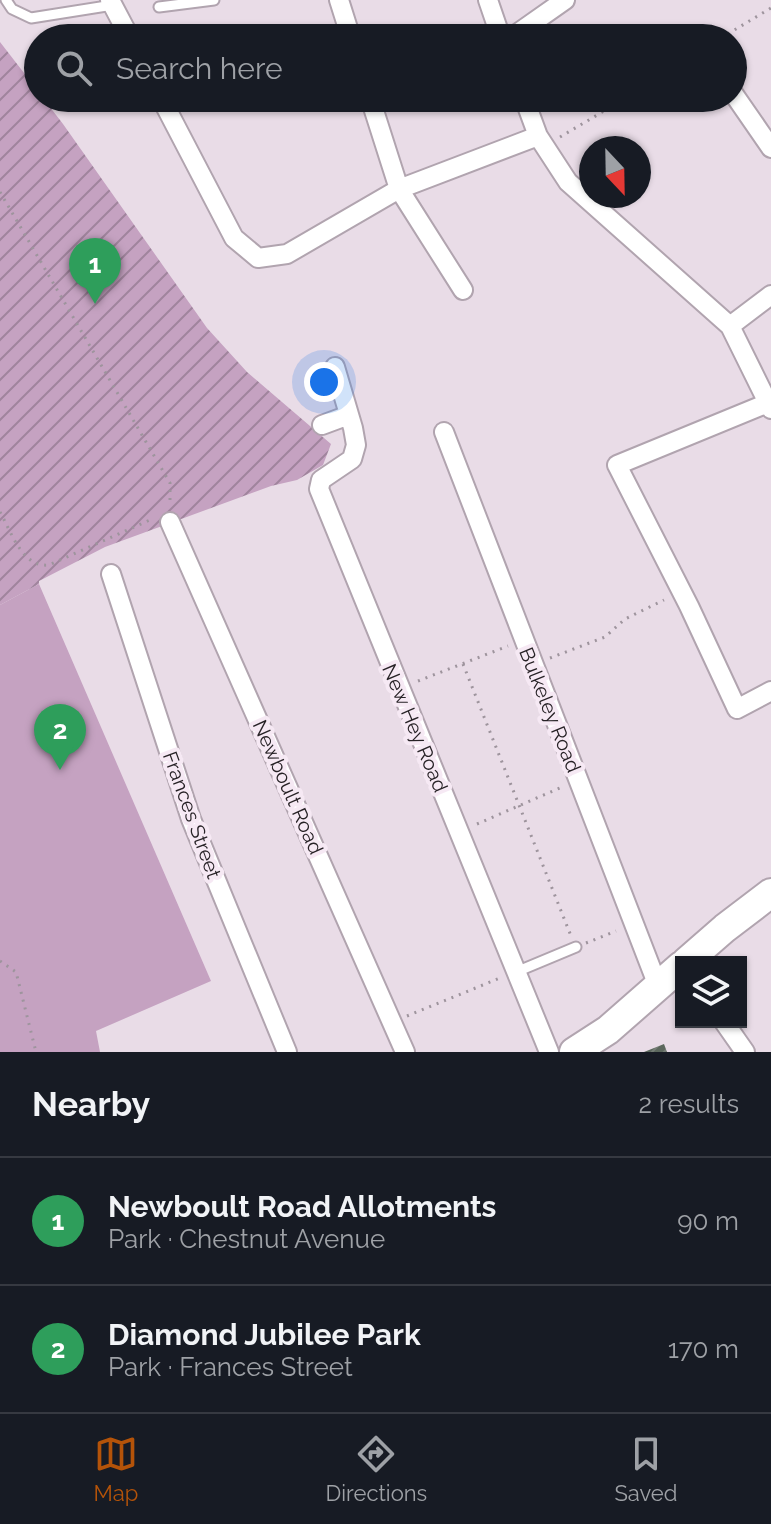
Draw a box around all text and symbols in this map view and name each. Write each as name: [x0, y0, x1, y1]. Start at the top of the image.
search box: [24, 24, 747, 112]
icon: search: [52, 46, 96, 90]
text: Search here: [116, 51, 283, 86]
north arrow: [579, 136, 651, 208]
pin: 1: [69, 238, 121, 304]
your location: [304, 362, 344, 402]
street label: Bulkeley Road: [514, 644, 586, 776]
street label: New Hey Road: [377, 660, 453, 796]
pin: 2: [34, 704, 86, 770]
street label: Newboult Road: [248, 716, 328, 858]
street label: Frances Street: [158, 748, 226, 882]
map controls: [675, 956, 747, 1028]
button: layers: [675, 956, 747, 1028]
text: Nearby: [32, 1084, 150, 1124]
text: 2 results: [639, 1089, 739, 1119]
text: Newboult Road Allotments: [108, 1189, 496, 1224]
text: 1: [52, 1206, 64, 1236]
text: 90 m: [677, 1206, 739, 1236]
text: Park · Chestnut Avenue: [108, 1224, 385, 1254]
text: Diamond Jubilee Park: [108, 1317, 421, 1352]
text: 2: [51, 1334, 65, 1364]
text: 170 m: [668, 1334, 739, 1364]
text: Park · Frances Street: [108, 1352, 353, 1382]
tab: Map: [94, 1432, 138, 1506]
tab: Directions: [326, 1432, 427, 1506]
tab: Saved: [614, 1432, 677, 1506]

